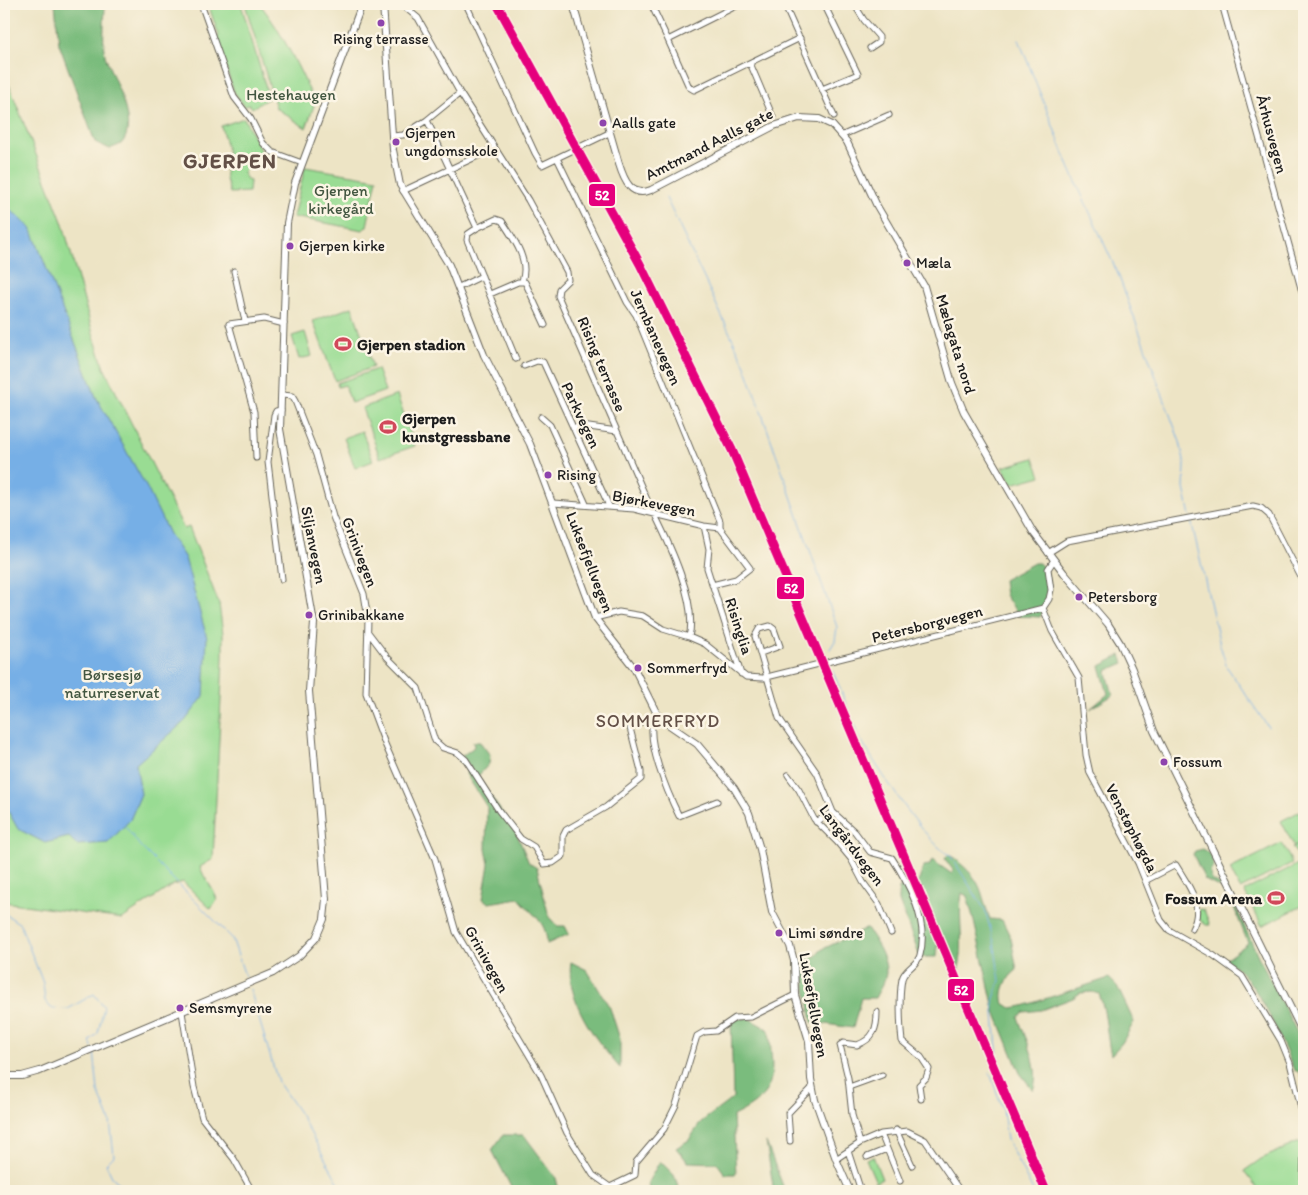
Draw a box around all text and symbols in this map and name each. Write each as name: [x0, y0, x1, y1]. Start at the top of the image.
marker: Rising terrasse: [376, 18, 386, 28]
place label: Rising terrasse: [333, 30, 429, 48]
park label: Hestehaugen: [246, 85, 336, 104]
street label: Århusvegen: [1252, 93, 1292, 175]
street label: Amtmand Aalls gate: [642, 104, 776, 184]
place label: Aalls gate: [612, 114, 676, 132]
marker: Aalls gate: [598, 118, 608, 128]
place label: Gjerpen ungdomsskole: [405, 124, 498, 160]
marker: Gjerpen ungdomsskole: [391, 137, 401, 147]
district label: GJERPEN: [183, 148, 277, 173]
park label: Gjerpen kirkegård: [308, 181, 374, 218]
line badge: 52: [588, 183, 616, 207]
text: 52: [595, 187, 610, 204]
place label: Gjerpen kirke: [299, 237, 385, 255]
marker: Gjerpen kirke: [285, 241, 295, 251]
place label: Mæla: [916, 254, 951, 272]
marker: Mæla: [902, 258, 912, 268]
street label: Jernbanevegen: [626, 286, 686, 388]
street label: Mælagata nord: [932, 292, 980, 396]
street label: Rising terrasse: [573, 314, 631, 414]
sports icon: Gjerpen stadion: [333, 334, 353, 354]
place label: Gjerpen stadion: [357, 335, 466, 355]
street label: Parkvegen: [557, 379, 605, 452]
place label: Gjerpen kunstgressbane: [402, 409, 511, 447]
sports icon: Gjerpen kunstgressbane: [378, 417, 398, 437]
place label: Rising: [557, 466, 596, 484]
marker: Rising: [543, 470, 553, 480]
street label: Bjørkevegen: [611, 486, 697, 520]
street label: Siljanvegen: [297, 505, 331, 585]
street label: Luksefjellvegen: [562, 509, 618, 615]
street label: Grinivegen: [338, 514, 382, 590]
line badge: 52: [776, 576, 805, 600]
text: 52: [784, 580, 799, 597]
place label: Petersborg: [1088, 588, 1158, 606]
marker: Petersborg: [1074, 592, 1084, 602]
street label: Risinglia: [721, 595, 757, 657]
street label: Petersborgvegen: [870, 601, 984, 647]
place label: Grinibakkane: [318, 606, 404, 624]
marker: Grinibakkane: [304, 610, 314, 620]
place label: Sommerfryd: [647, 659, 728, 677]
marker: Sommerfryd: [633, 663, 643, 673]
park label: Børsesjø naturreservat: [65, 665, 159, 702]
district label: SOMMERFRYD: [596, 710, 720, 732]
place label: Fossum: [1173, 753, 1222, 771]
marker: Fossum: [1159, 757, 1169, 767]
street label: Venstøphøgda: [1102, 780, 1163, 876]
street label: Langårdvegen: [815, 801, 889, 889]
sports icon: Fossum Arena: [1266, 888, 1286, 908]
place label: Fossum Arena: [1165, 889, 1263, 908]
street label: Grinivegen: [461, 922, 513, 996]
place label: Limi søndre: [788, 924, 863, 942]
marker: Limi søndre: [774, 928, 784, 938]
street label: Luksefjellvegen: [795, 951, 833, 1059]
line badge: 52: [947, 978, 975, 1002]
text: 52: [954, 982, 969, 999]
place label: Semsmyrene: [189, 999, 272, 1017]
marker: Semsmyrene: [175, 1003, 185, 1013]

